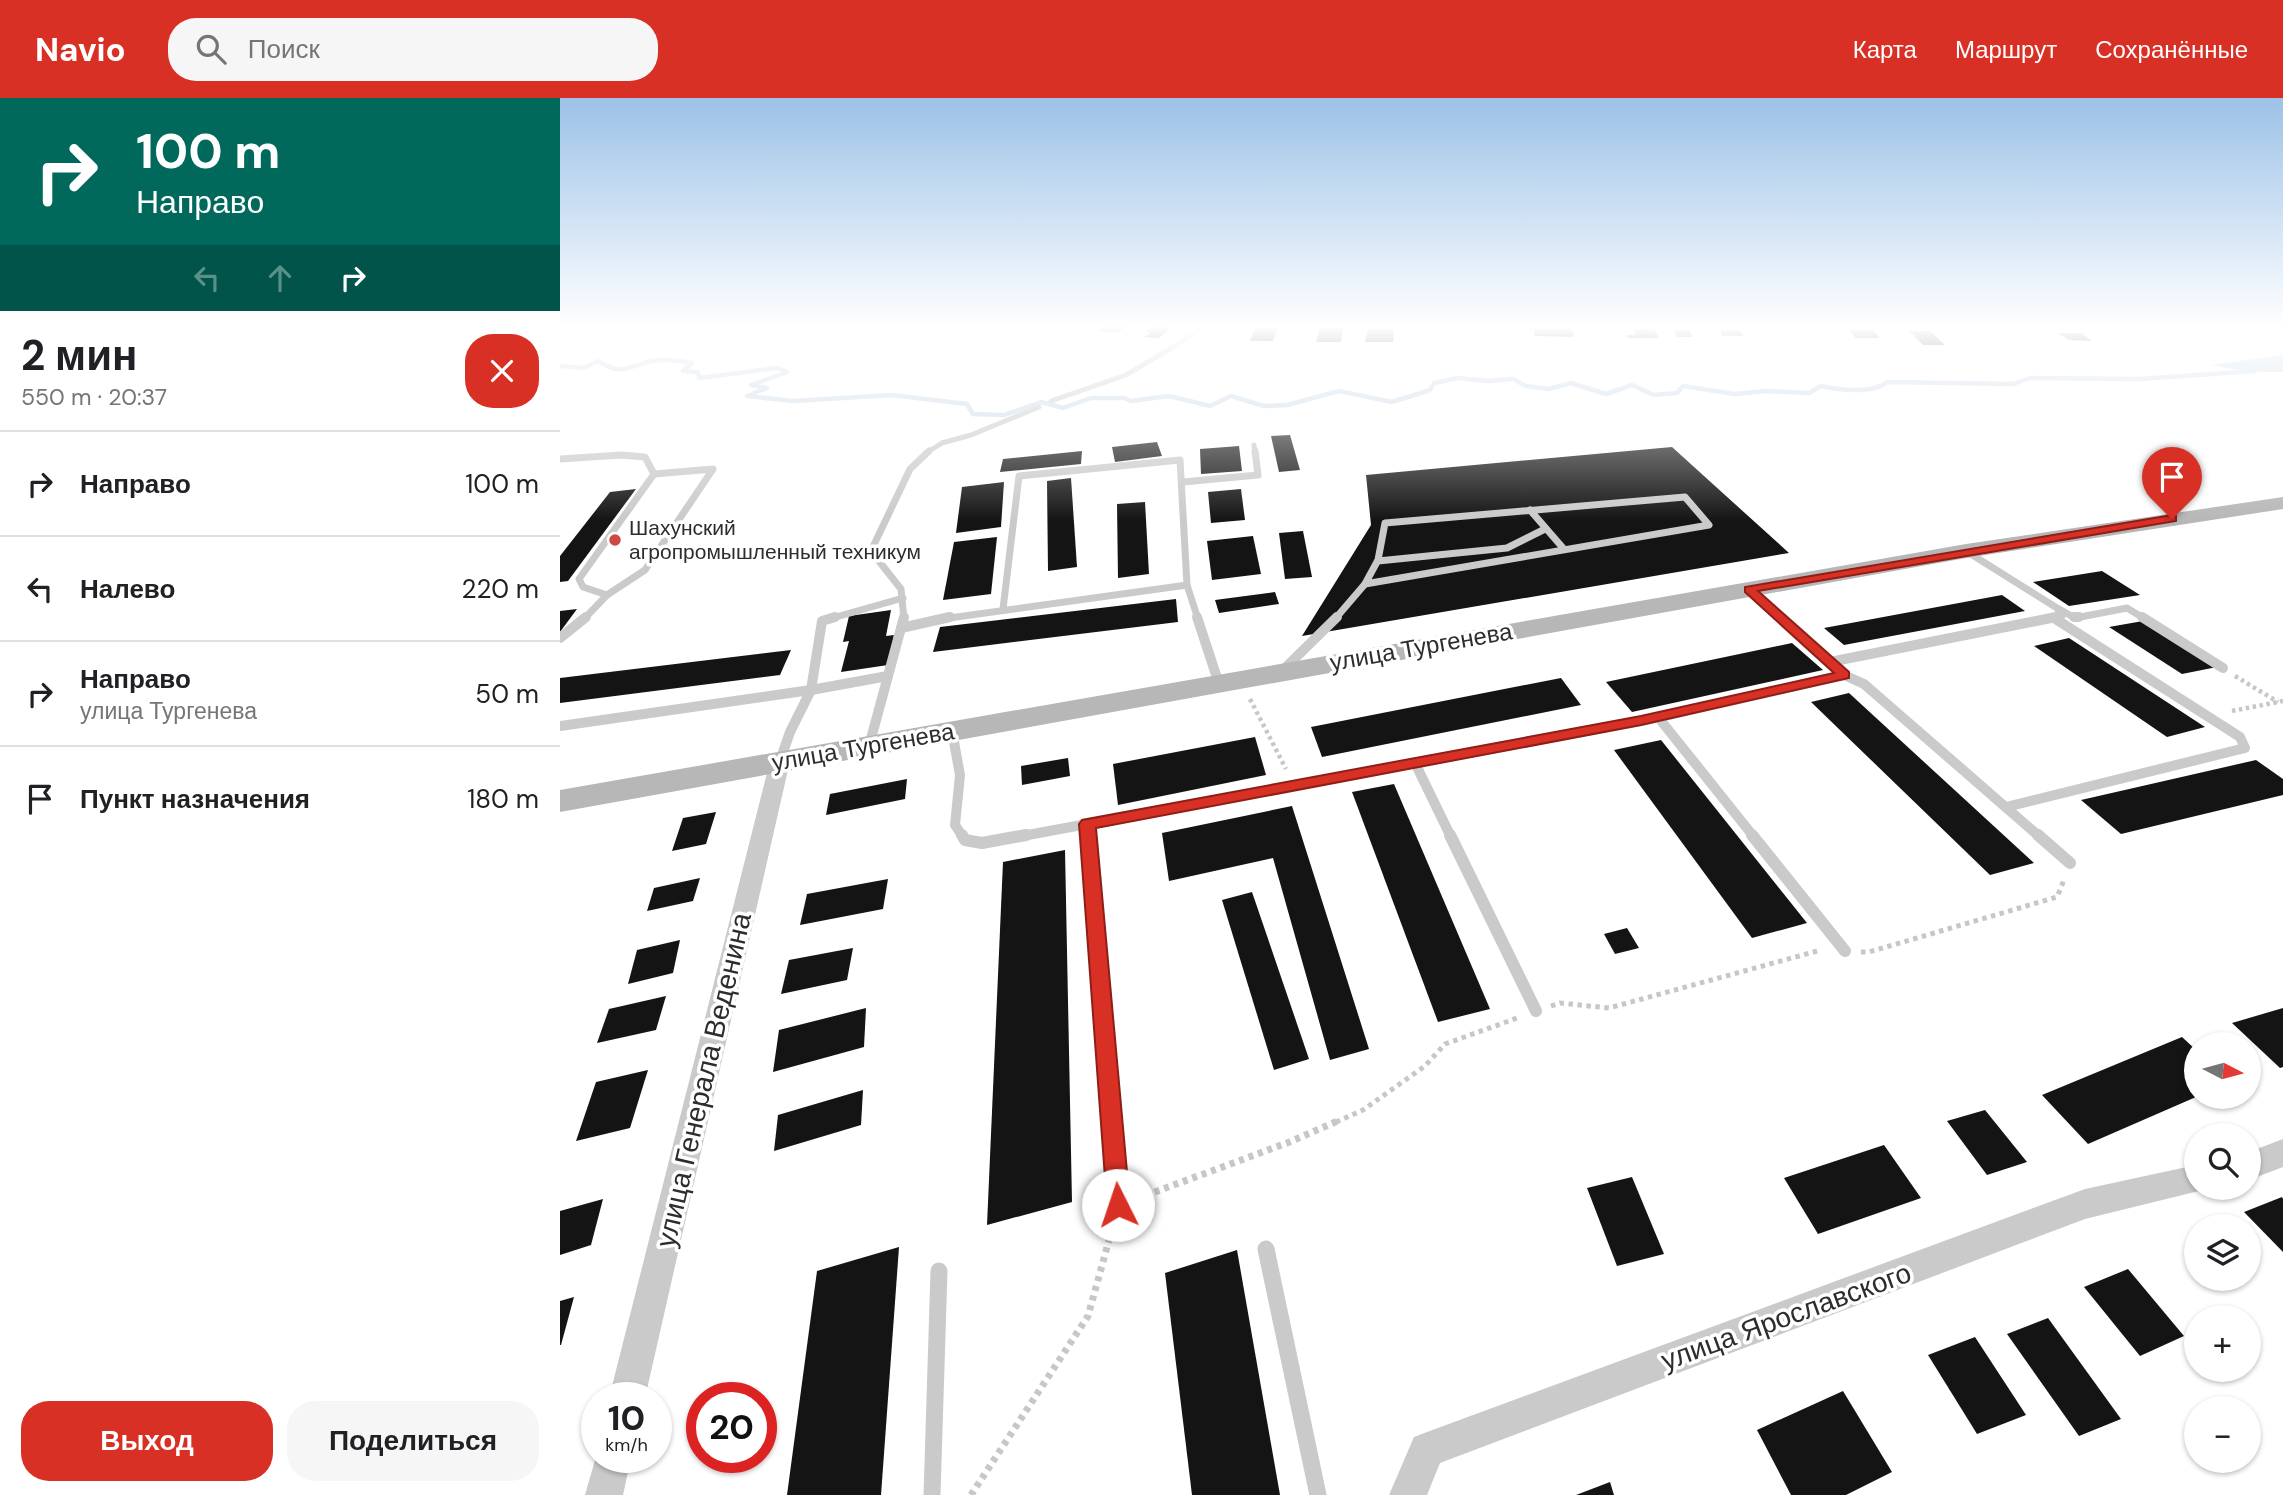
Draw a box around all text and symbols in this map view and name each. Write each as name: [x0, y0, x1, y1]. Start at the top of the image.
search box: [168, 18, 658, 81]
text: Navio: [35, 28, 126, 71]
icon: search: [192, 30, 230, 68]
text: Поиск: [248, 32, 320, 66]
text: Карта: [1853, 34, 1917, 65]
text: Маршрут: [1955, 34, 2057, 65]
text: Сохранённые: [2095, 34, 2248, 65]
text: 100 m: [136, 119, 280, 183]
icon: right: [21, 126, 112, 217]
text: Направо: [136, 181, 264, 223]
icon: left: [188, 259, 226, 297]
icon: ahead: [261, 259, 299, 297]
icon: right: [334, 259, 372, 297]
text: 2 мин: [21, 328, 137, 383]
button: close: [465, 334, 539, 408]
text: 550 m · 20:37: [21, 382, 167, 412]
pin: [2142, 447, 2202, 519]
icon: arrive: [2153, 458, 2191, 496]
icon: right: [21, 465, 59, 503]
text: Направо: [80, 467, 191, 501]
text: 100 m: [465, 467, 539, 501]
place label: Шахунский агропромышленный техникум: [629, 514, 921, 566]
marker: Шахунский агропромышленный техникум: [607, 532, 623, 548]
icon: left: [21, 570, 59, 608]
text: Налево: [80, 572, 175, 606]
text: 220 m: [461, 572, 539, 606]
street label: улица Тургенева: [1327, 615, 1515, 678]
text: Направо: [80, 662, 191, 696]
icon: right: [21, 675, 59, 713]
text: 50 m: [475, 677, 539, 711]
text: улица Тургенева: [80, 696, 257, 726]
street label: улица Тургенева: [769, 715, 957, 778]
icon: arrive: [21, 780, 59, 818]
text: Пункт назначения: [80, 782, 310, 816]
text: 180 m: [467, 782, 539, 816]
street label: улица Генерала Веденина: [647, 909, 760, 1251]
north arrow: [2184, 1032, 2261, 1110]
map controls: [2184, 1032, 2261, 1473]
button: search: [2184, 1123, 2261, 1200]
position arrow: [1081, 1168, 1155, 1242]
button: layers: [2184, 1214, 2261, 1291]
street label: улица Ярославского: [1656, 1254, 1916, 1379]
button: +: [2184, 1305, 2261, 1382]
speed limit sign: 20: [686, 1382, 777, 1473]
text: 10: [608, 1395, 645, 1441]
button: −: [2184, 1396, 2261, 1473]
button: Выход: [21, 1401, 273, 1481]
button: Поделиться: [287, 1401, 539, 1481]
text: km/h: [605, 1433, 648, 1457]

